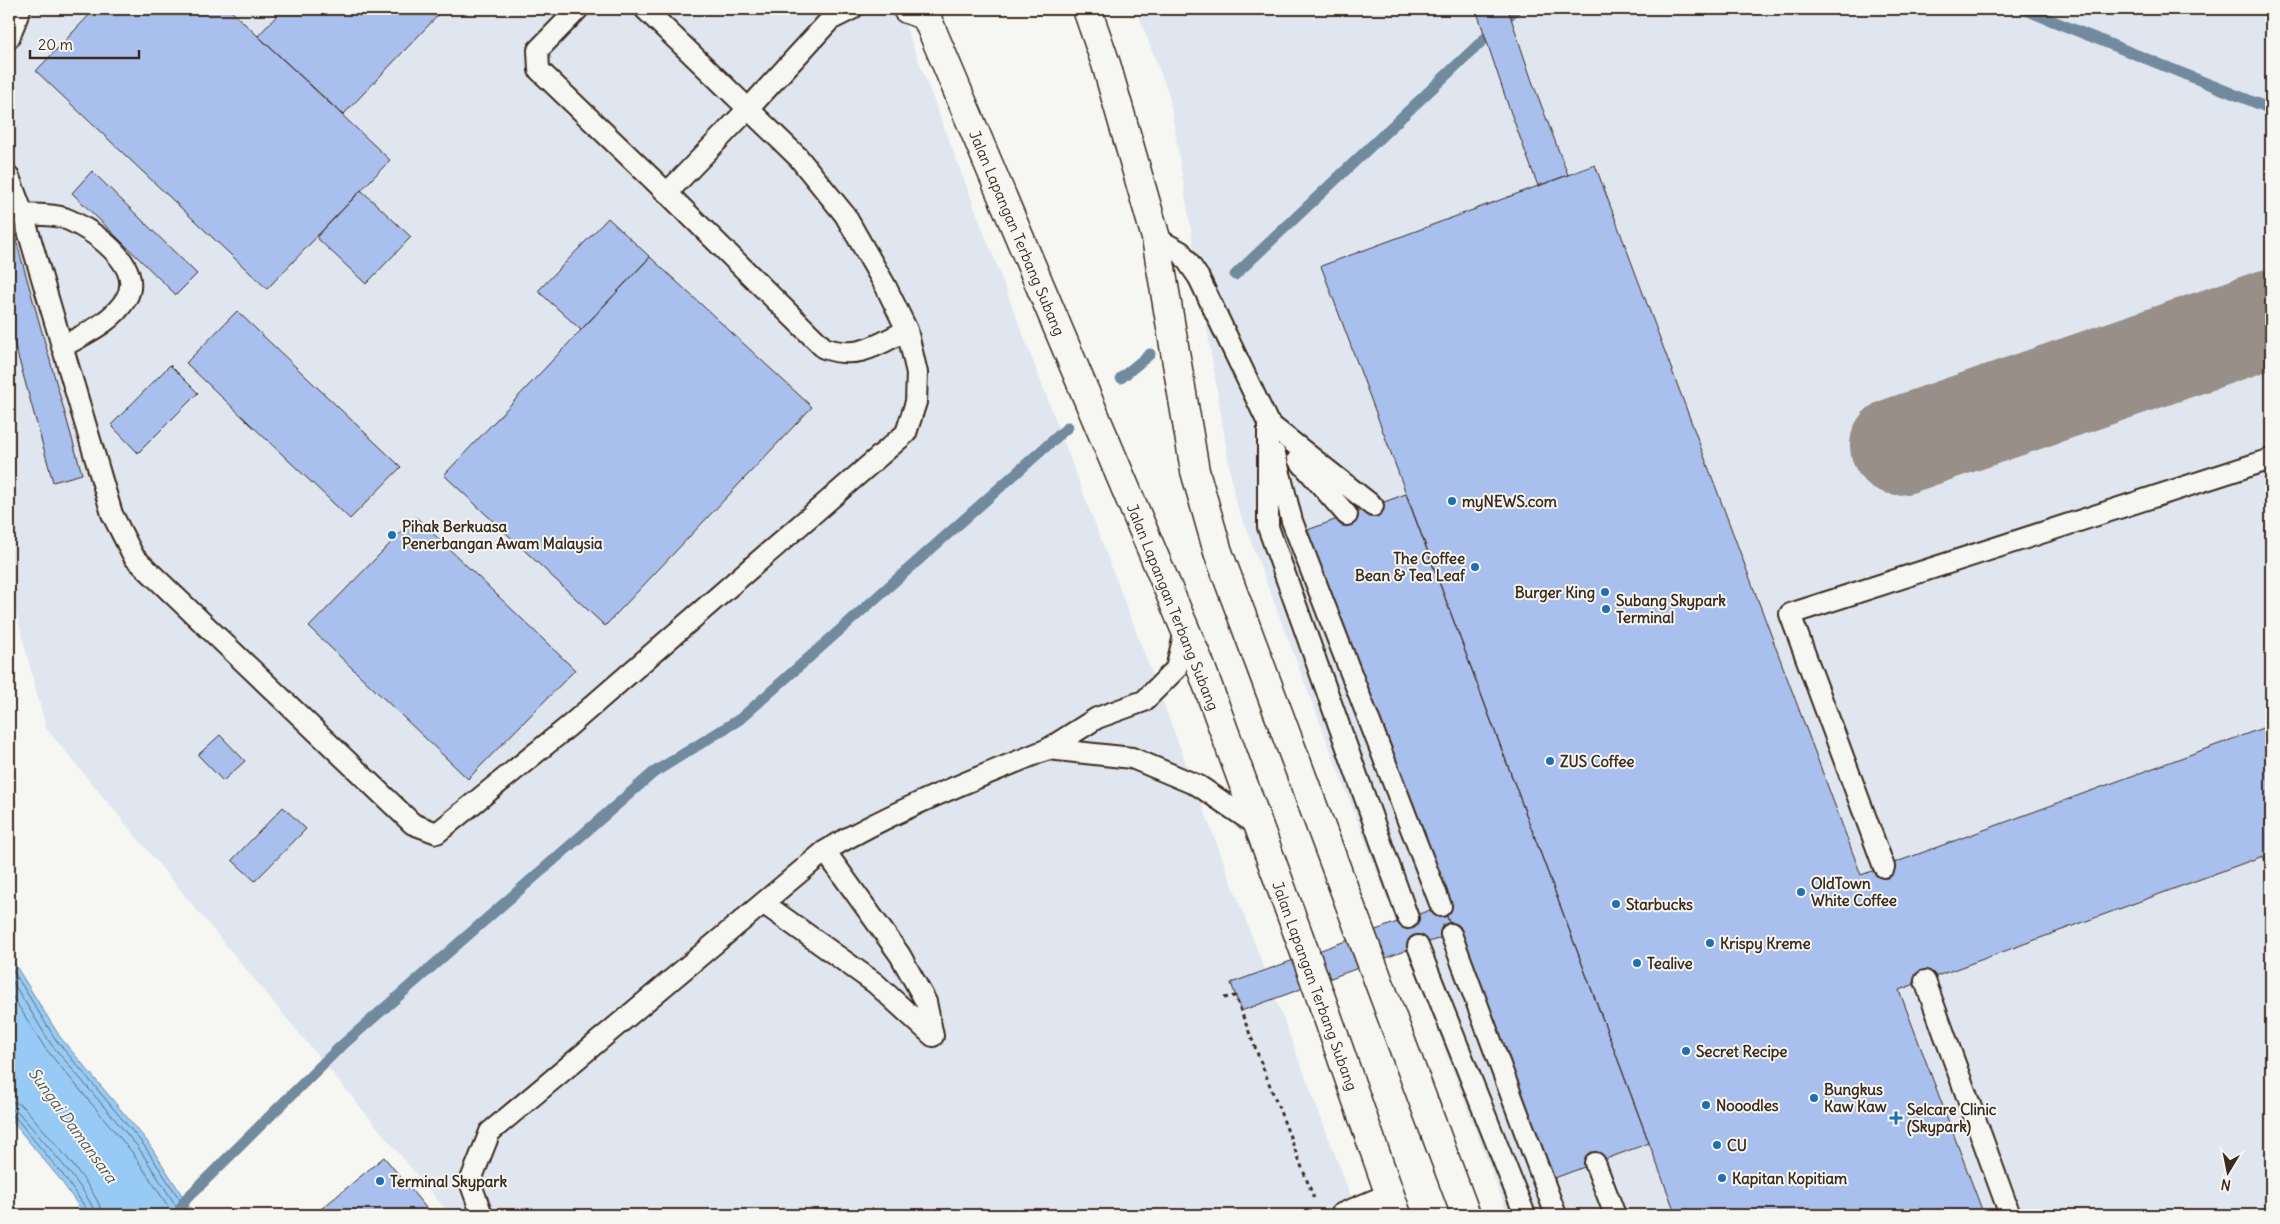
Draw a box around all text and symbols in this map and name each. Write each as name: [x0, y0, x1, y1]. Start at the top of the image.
scale bar: [30, 28, 139, 60]
text: 20 m: [38, 35, 73, 54]
street label: Jalan Lapangan Terbang Subang: [965, 127, 1069, 339]
place label: myNEWS.com: [1462, 492, 1557, 512]
marker: myNEWS.com: [1446, 495, 1458, 507]
street label: Jalan Lapangan Terbang Subang: [1123, 501, 1223, 713]
place label: Pihak Berkuasa Penerbangan Awam Malaysia: [402, 517, 603, 554]
marker: Pihak Berkuasa Penerbangan Awam Malaysia: [386, 529, 398, 541]
place label: The Coffee Bean & Tea Leaf: [1355, 549, 1466, 585]
marker: The Coffee Bean & Tea Leaf: [1469, 561, 1481, 573]
place label: Burger King: [1515, 583, 1595, 603]
marker: Burger King: [1599, 586, 1611, 598]
place label: Subang Skypark Terminal: [1616, 591, 1726, 627]
marker: Subang Skypark Terminal: [1600, 603, 1612, 615]
place label: ZUS Coffee: [1560, 752, 1634, 771]
marker: ZUS Coffee: [1544, 755, 1556, 767]
place label: OldTown White Coffee: [1811, 874, 1897, 910]
street label: Jalan Lapangan Terbang Subang: [1268, 879, 1362, 1093]
marker: OldTown White Coffee: [1795, 886, 1807, 898]
place label: Starbucks: [1626, 895, 1693, 914]
marker: Starbucks: [1610, 898, 1622, 910]
place label: Krispy Kreme: [1720, 934, 1810, 954]
marker: Krispy Kreme: [1704, 937, 1716, 949]
place label: Tealive: [1647, 954, 1693, 973]
marker: Tealive: [1631, 957, 1643, 969]
place label: Secret Recipe: [1696, 1042, 1787, 1062]
marker: Secret Recipe: [1680, 1045, 1692, 1057]
water label: Sungai Damansara: [24, 1063, 122, 1187]
place label: Bungkus Kaw Kaw: [1824, 1080, 1887, 1116]
marker: Bungkus Kaw Kaw: [1808, 1092, 1820, 1104]
place label: Nooodles: [1716, 1096, 1779, 1115]
marker: Nooodles: [1700, 1099, 1712, 1111]
place label: Selcare Clinic (Skypark): [1907, 1100, 1997, 1137]
marker: Selcare Clinic (Skypark): [1889, 1111, 1903, 1125]
place label: CU: [1727, 1136, 1747, 1155]
marker: CU: [1711, 1139, 1723, 1151]
north arrow: [2202, 1146, 2252, 1196]
place label: Kapitan Kopitiam: [1732, 1169, 1847, 1189]
place label: Terminal Skypark: [390, 1172, 507, 1192]
marker: Kapitan Kopitiam: [1716, 1172, 1728, 1184]
marker: Terminal Skypark: [374, 1175, 386, 1187]
text: N: [2219, 1175, 2232, 1195]

